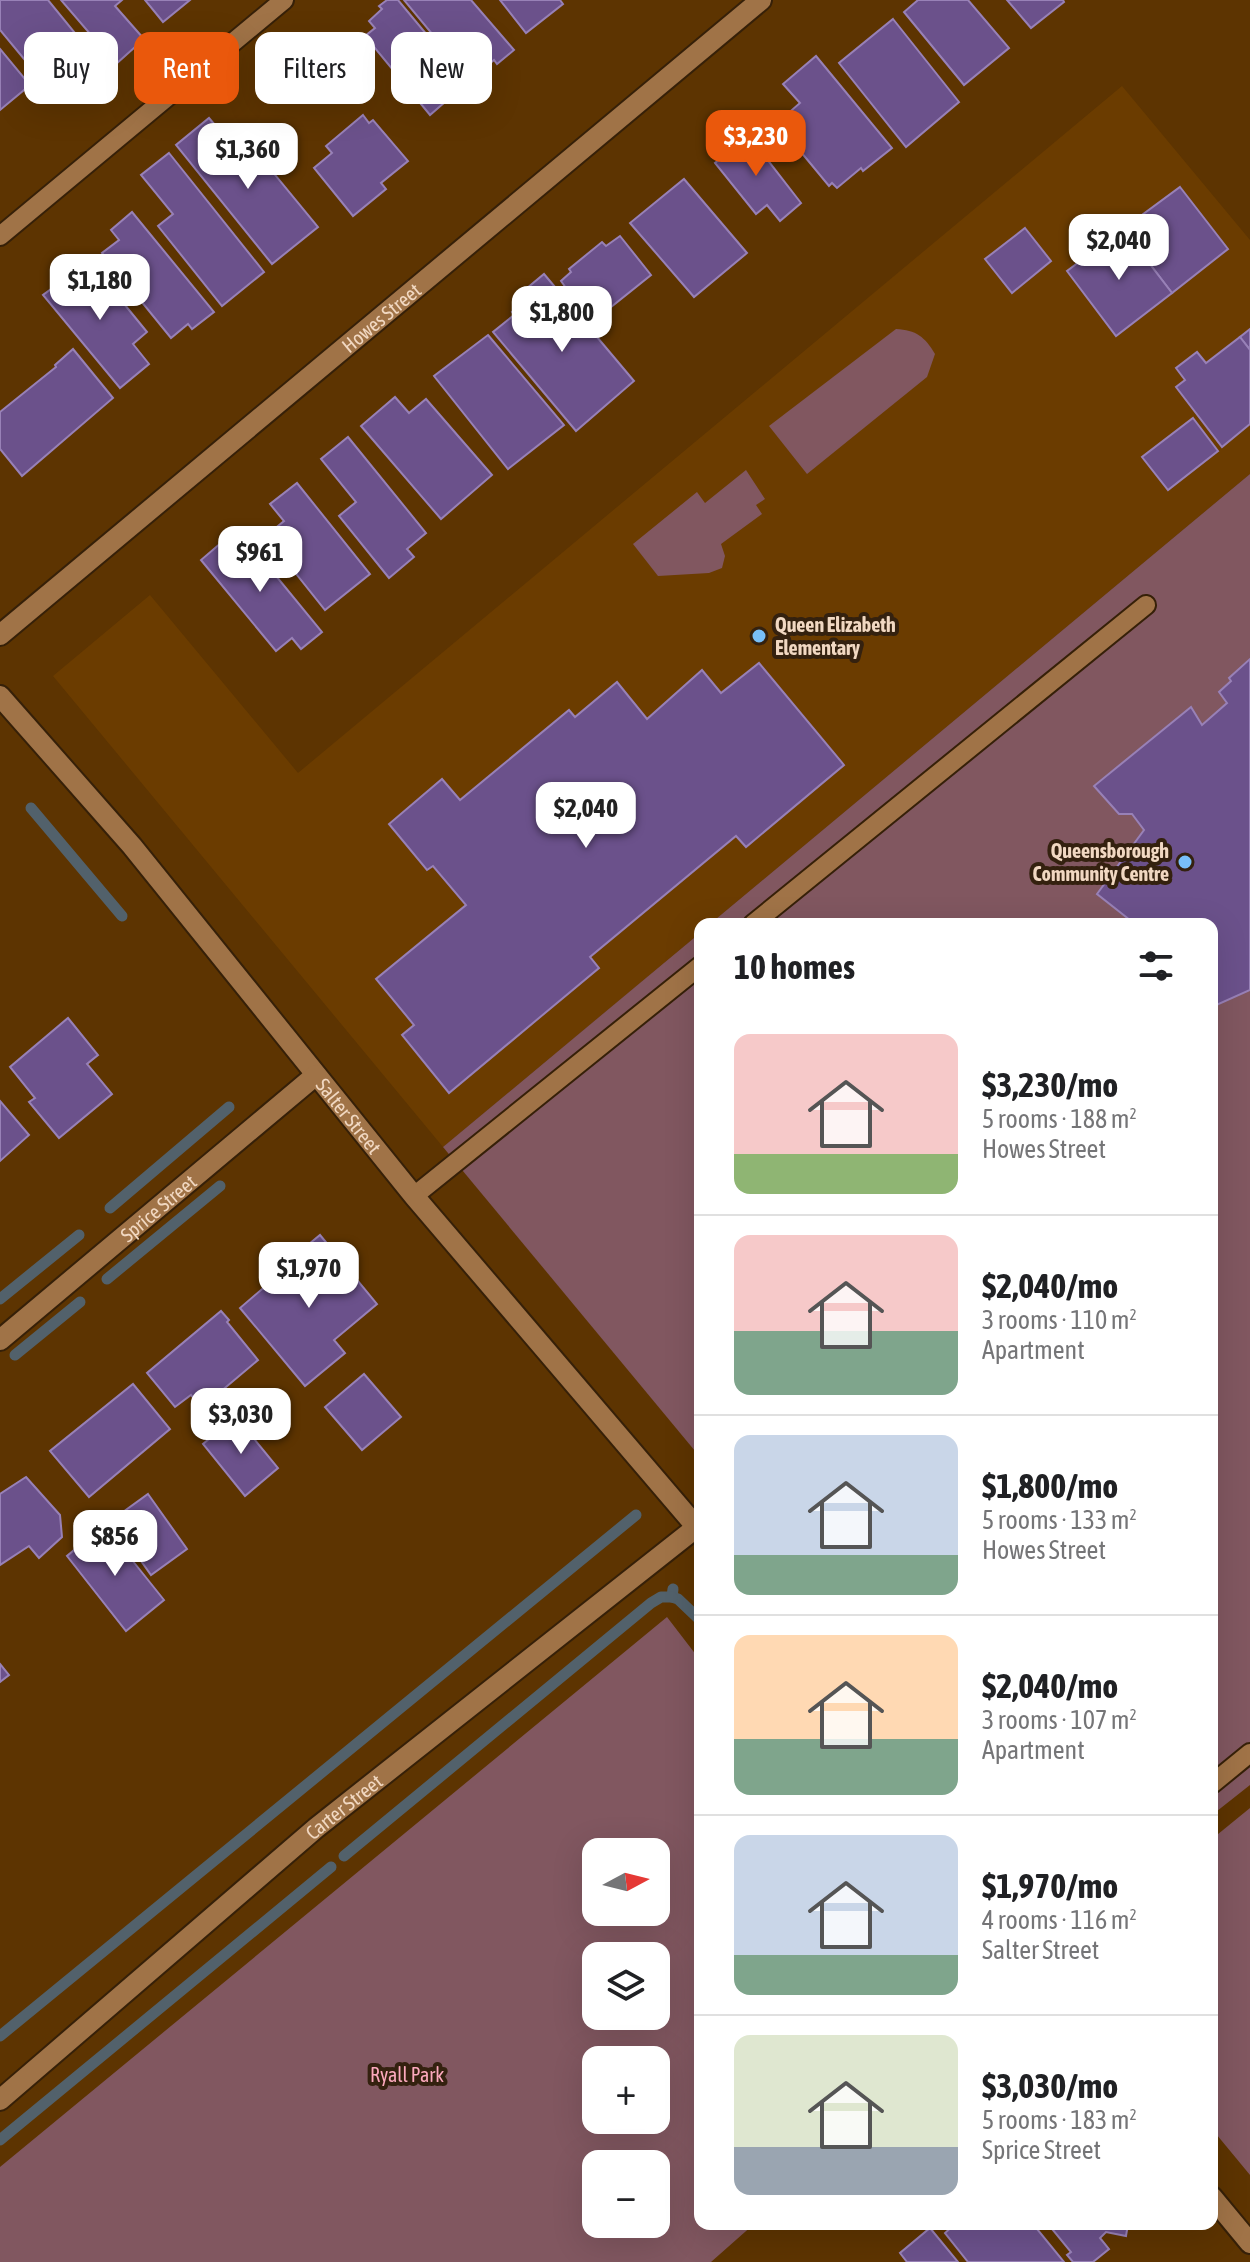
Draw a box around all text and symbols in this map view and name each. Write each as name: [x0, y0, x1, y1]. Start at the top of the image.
chip: Buy: [24, 32, 118, 104]
chip: Rent: [134, 32, 239, 104]
chip: Filters: [255, 32, 375, 104]
chip: New: [391, 32, 492, 104]
pin: $3,230: [691, 110, 821, 178]
text: $3,230: [724, 121, 788, 151]
pin: $1,360: [183, 123, 313, 191]
text: $1,360: [216, 134, 280, 164]
pin: $2,040: [1054, 214, 1184, 282]
text: $2,040: [1087, 225, 1151, 255]
pin: $1,180: [35, 254, 165, 322]
text: $1,180: [68, 265, 132, 295]
street label: Howes Street: [337, 278, 425, 357]
pin: $1,800: [497, 286, 627, 354]
text: $1,800: [530, 297, 594, 327]
pin: $961: [213, 526, 307, 594]
text: $961: [236, 537, 284, 567]
place label: Queen Elizabeth Elementary: [775, 613, 896, 659]
marker: Queen Elizabeth Elementary: [750, 627, 768, 645]
pin: $2,040: [521, 782, 651, 850]
text: $2,040: [554, 793, 618, 823]
place label: Queensborough Community Centre: [1033, 839, 1169, 885]
marker: Queensborough Community Centre: [1176, 853, 1194, 871]
icon: filters: [1134, 944, 1178, 988]
text: 10 homes: [734, 947, 855, 986]
text: $3,230/mo: [982, 1065, 1118, 1104]
icon: home: [798, 1066, 894, 1162]
street label: Salter Street: [312, 1073, 387, 1158]
text: 5 rooms · 188 m²: [982, 1104, 1137, 1134]
text: Howes Street: [982, 1134, 1106, 1164]
street label: Sprice Street: [115, 1169, 200, 1246]
pin: $1,970: [244, 1242, 374, 1310]
text: $1,970: [277, 1253, 341, 1283]
text: $2,040/mo: [982, 1266, 1118, 1305]
icon: home: [798, 1267, 894, 1363]
text: 3 rooms · 110 m²: [982, 1305, 1137, 1335]
text: Apartment: [982, 1335, 1085, 1365]
pin: $3,030: [176, 1388, 306, 1456]
text: $3,030: [209, 1399, 273, 1429]
text: $1,800/mo: [982, 1466, 1118, 1505]
icon: home: [798, 1467, 894, 1563]
text: 5 rooms · 133 m²: [982, 1505, 1137, 1535]
pin: $856: [68, 1510, 162, 1578]
text: $856: [91, 1521, 139, 1551]
text: Howes Street: [982, 1535, 1106, 1565]
text: $2,040/mo: [982, 1666, 1118, 1705]
icon: home: [798, 1667, 894, 1763]
text: 3 rooms · 107 m²: [982, 1705, 1137, 1735]
text: Apartment: [982, 1735, 1085, 1765]
street label: Carter Street: [300, 1769, 387, 1844]
north arrow: [582, 1838, 670, 1926]
map controls: [582, 1838, 670, 2238]
text: $1,970/mo: [982, 1866, 1118, 1905]
icon: home: [798, 1867, 894, 1963]
text: 4 rooms · 116 m²: [982, 1905, 1137, 1935]
text: Salter Street: [982, 1935, 1099, 1965]
button: layers: [582, 1942, 670, 2030]
button: +: [582, 2046, 670, 2134]
park label: Ryall Park: [370, 2063, 444, 2086]
text: $3,030/mo: [982, 2066, 1118, 2105]
icon: home: [798, 2067, 894, 2163]
text: 5 rooms · 183 m²: [982, 2105, 1137, 2135]
text: Sprice Street: [982, 2135, 1101, 2165]
button: −: [582, 2150, 670, 2238]

